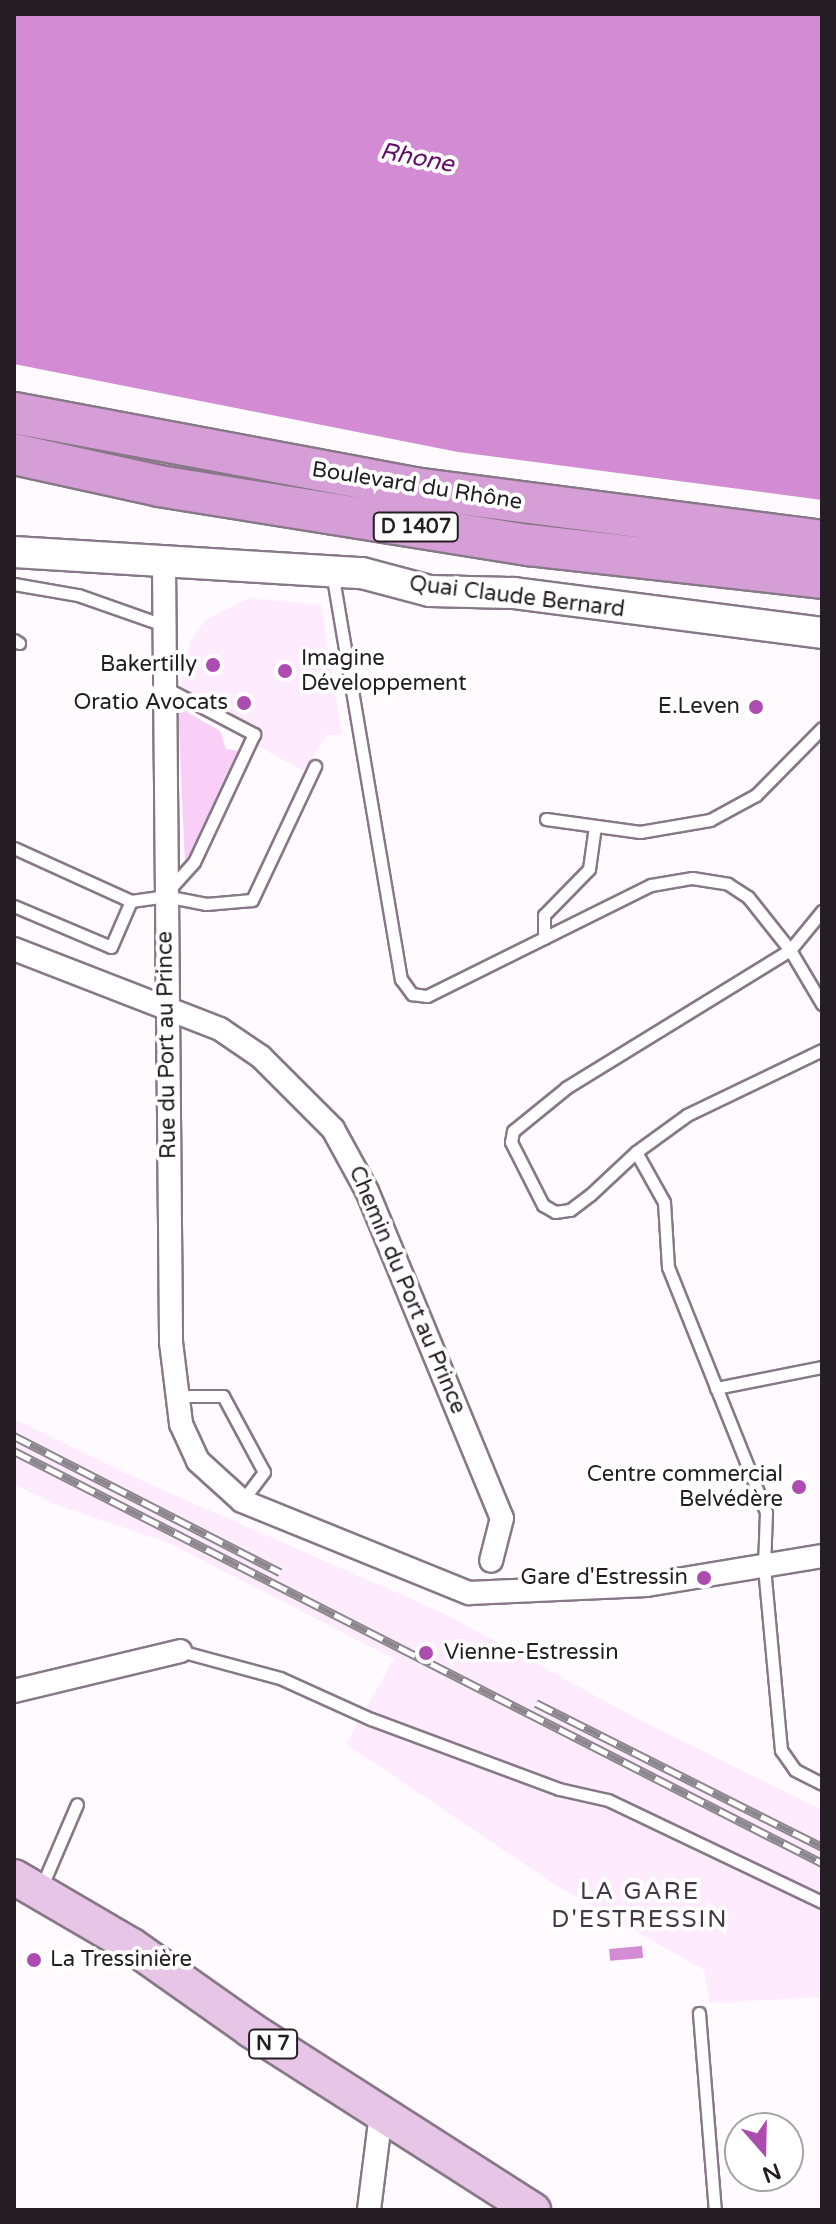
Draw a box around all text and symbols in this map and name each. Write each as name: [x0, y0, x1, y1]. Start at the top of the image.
water label: Rhone: [378, 137, 456, 179]
street label: Boulevard du Rhône: [310, 456, 524, 516]
road number: D 1407: [372, 511, 460, 543]
street label: Quai Claude Bernard: [408, 571, 626, 623]
place label: Imagine Développement: [301, 645, 467, 696]
place label: Bakertilly: [100, 652, 197, 678]
marker: Bakertilly: [204, 656, 222, 674]
marker: Imagine Développement: [276, 662, 294, 680]
place label: Oratio Avocats: [74, 690, 228, 716]
marker: Oratio Avocats: [235, 694, 253, 712]
place label: E.Leven: [658, 694, 740, 720]
marker: E.Leven: [747, 698, 765, 716]
street label: Rue du Port au Prince: [152, 931, 182, 1159]
street label: Chemin du Port au Prince: [343, 1162, 471, 1418]
place label: Centre commercial Belvédère: [587, 1461, 783, 1512]
marker: Centre commercial Belvédère: [790, 1478, 808, 1496]
place label: Gare d'Estressin: [521, 1565, 688, 1591]
marker: Gare d'Estressin: [695, 1569, 713, 1587]
place label: Vienne-Estressin: [444, 1640, 619, 1666]
marker: Vienne-Estressin: [415, 1642, 437, 1664]
district label: LA GARE D'ESTRESSIN: [551, 1878, 729, 1934]
place label: La Tressinière: [50, 1947, 192, 1973]
marker: La Tressinière: [25, 1951, 43, 1969]
road number: N 7: [247, 2028, 299, 2060]
north arrow: [724, 2112, 804, 2192]
text: N: [759, 2157, 784, 2188]

